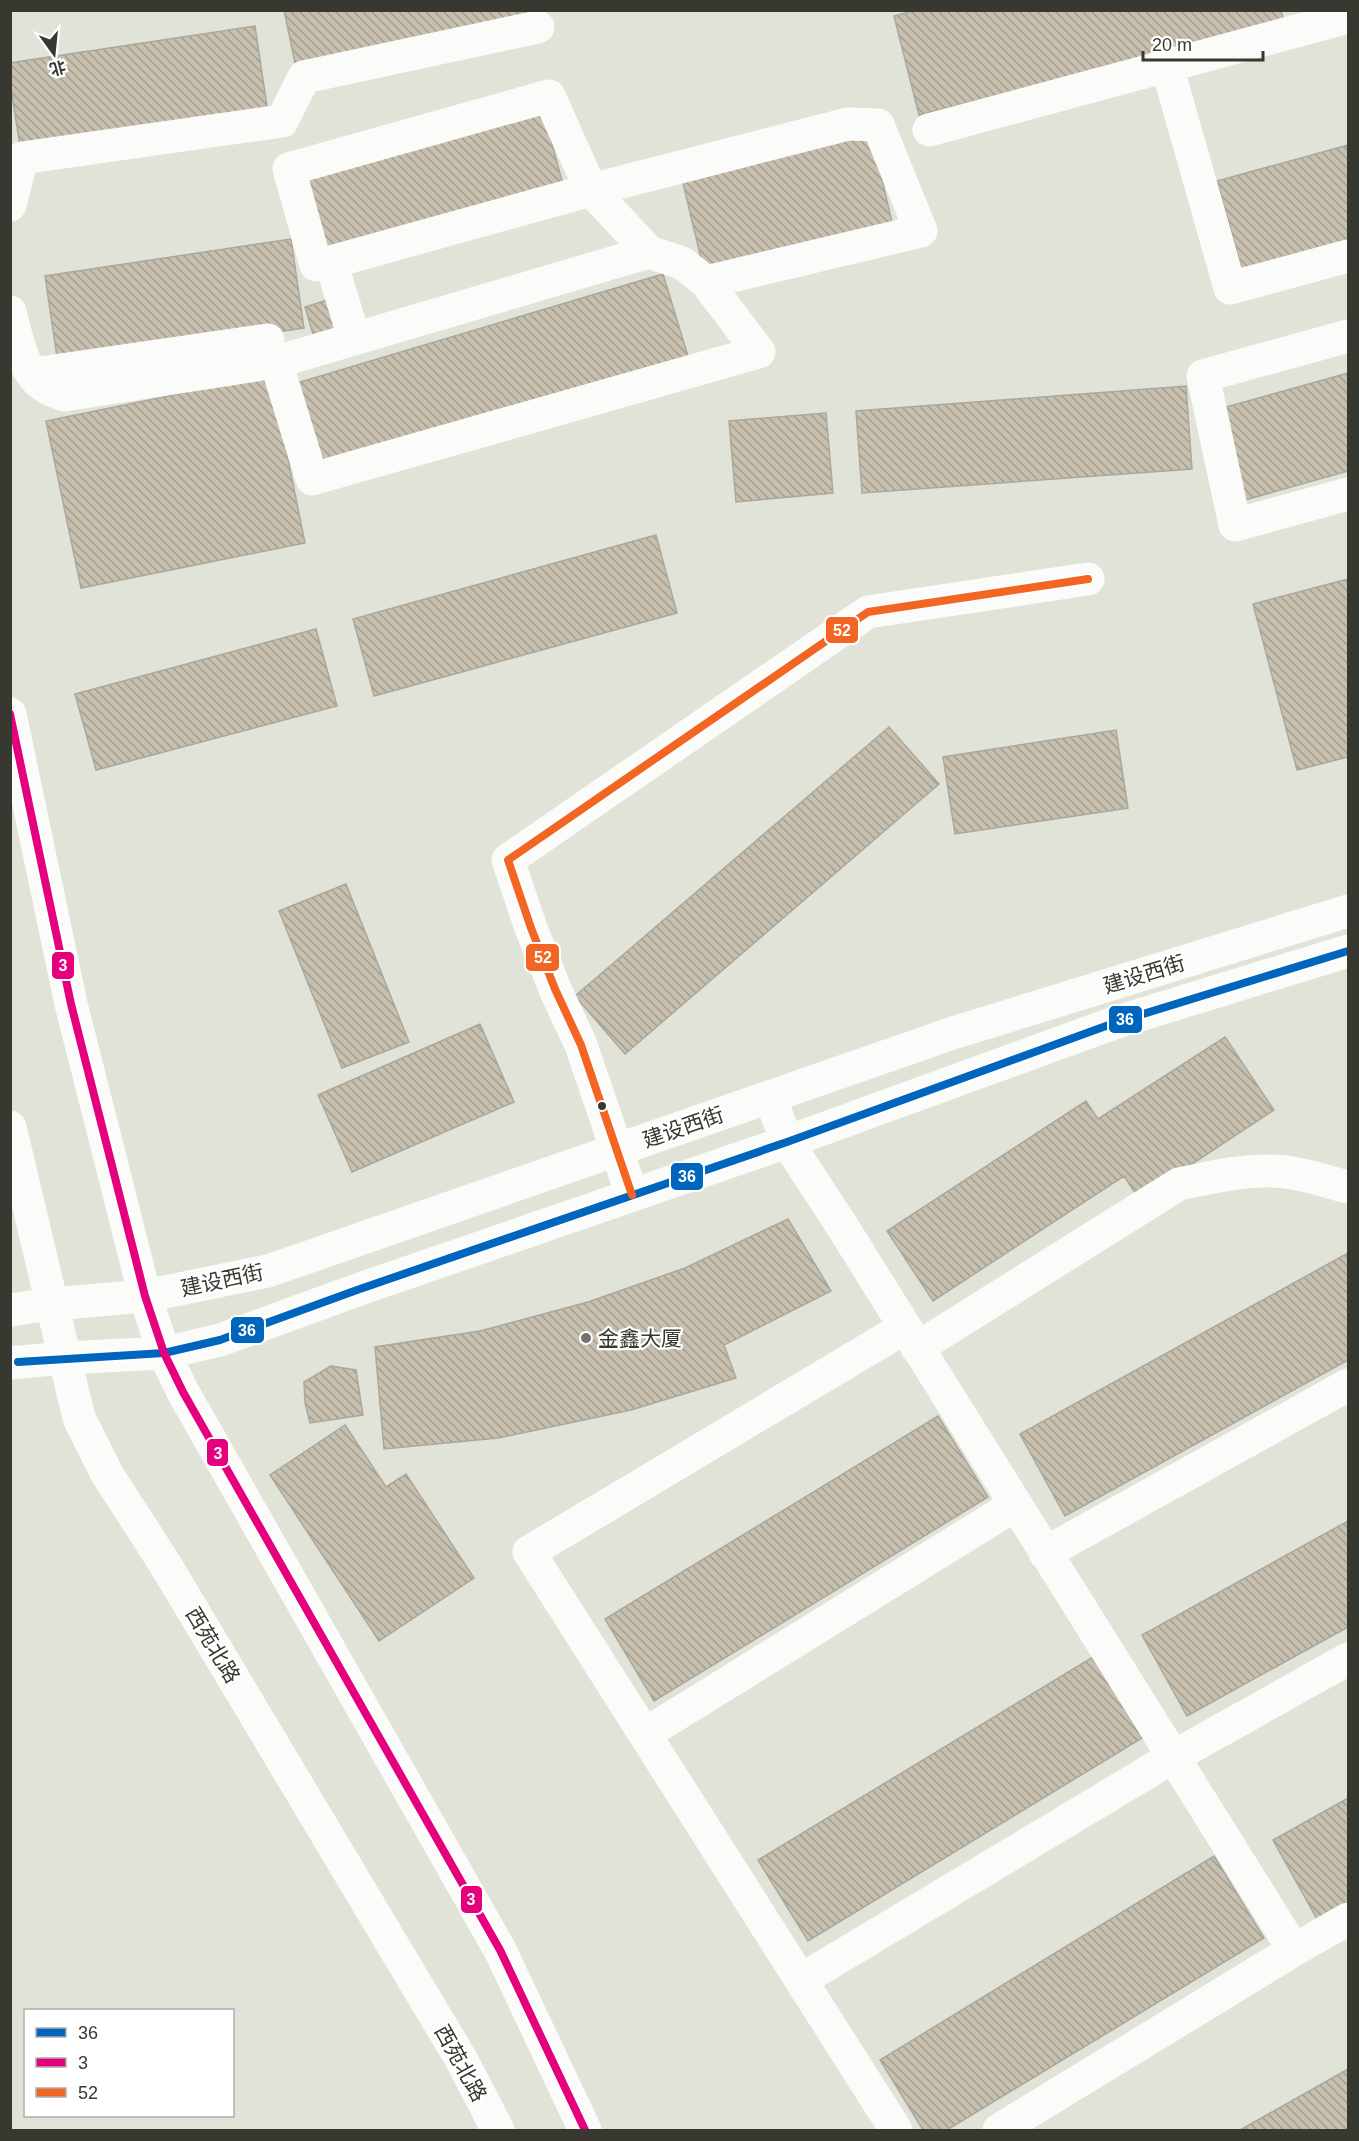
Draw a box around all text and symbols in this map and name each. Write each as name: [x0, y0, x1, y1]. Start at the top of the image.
north arrow: [24, 24, 84, 84]
scale bar: [1143, 24, 1263, 62]
text: 20 m: [1152, 35, 1192, 55]
text: 北: [48, 58, 68, 78]
line badge: 52: [825, 616, 859, 644]
text: 52: [833, 622, 851, 639]
line badge: 52: [525, 943, 560, 972]
text: 52: [534, 949, 552, 966]
line badge: 3: [51, 951, 75, 980]
street label: 建设西街: [1100, 951, 1188, 997]
text: 3: [59, 957, 68, 974]
line badge: 36: [1108, 1005, 1143, 1034]
text: 36: [1116, 1011, 1134, 1028]
unlabelled marker: [596, 1100, 608, 1112]
street label: 建设西街: [640, 1102, 726, 1152]
line badge: 36: [670, 1162, 704, 1191]
text: 36: [678, 1168, 696, 1185]
street label: 建设西街: [179, 1260, 265, 1300]
line badge: 36: [230, 1316, 265, 1344]
text: 36: [238, 1322, 256, 1339]
place label: 金鑫大厦: [598, 1327, 682, 1350]
marker: 金鑫大厦: [579, 1331, 593, 1345]
line badge: 3: [206, 1438, 229, 1467]
text: 3: [214, 1445, 223, 1462]
street label: 西苑北路: [182, 1603, 244, 1687]
line badge: 3: [460, 1885, 483, 1914]
text: 3: [467, 1891, 476, 1908]
legend: [24, 2009, 234, 2117]
street label: 西苑北路: [431, 2021, 491, 2105]
text: 36: [78, 2023, 98, 2043]
text: 3: [78, 2053, 88, 2073]
text: 52: [78, 2083, 98, 2103]

